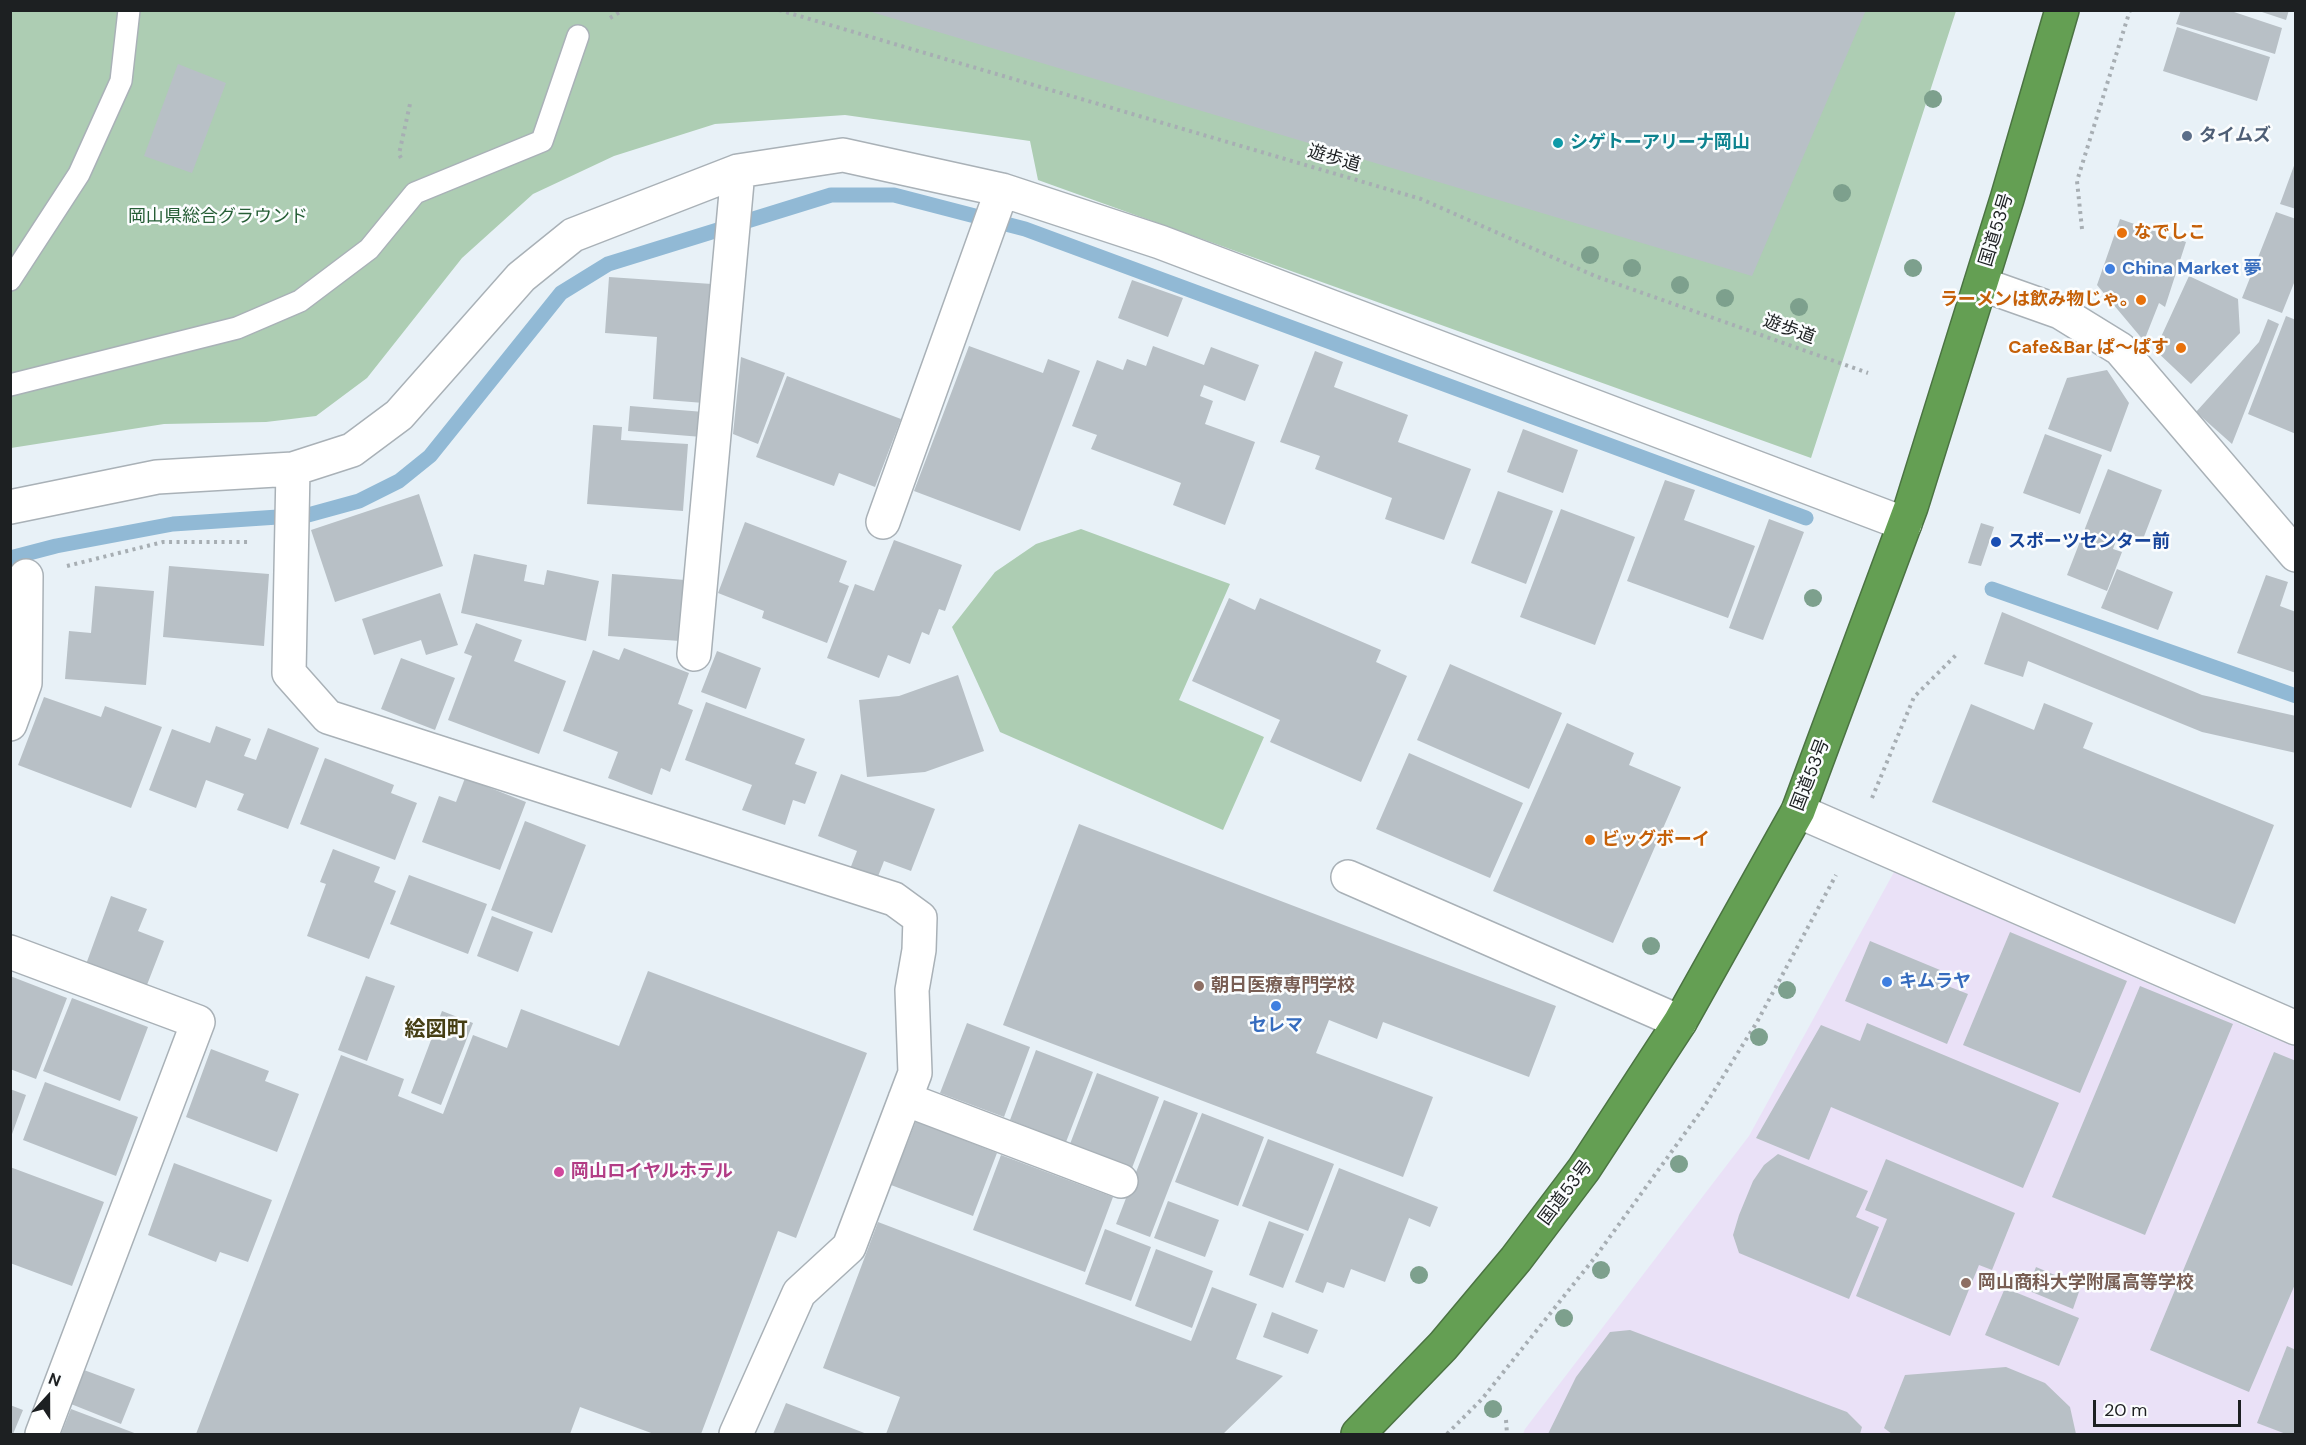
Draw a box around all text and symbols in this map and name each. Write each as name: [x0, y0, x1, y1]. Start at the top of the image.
place label: タイムズ: [2199, 125, 2271, 147]
marker: タイムズ: [2180, 129, 2194, 143]
place label: シゲトーアリーナ岡山: [1570, 132, 1750, 154]
marker: シゲトーアリーナ岡山: [1551, 136, 1565, 150]
street label: 遊歩道: [1305, 141, 1363, 177]
street label: 国道53号: [1976, 191, 2018, 269]
park label: 岡山県総合グラウンド: [128, 206, 308, 228]
place label: なでしこ: [2134, 222, 2206, 244]
marker: なでしこ: [2115, 226, 2129, 240]
place label: China Market 夢: [2122, 258, 2261, 280]
marker: China Market 夢: [2103, 262, 2117, 276]
place label: ラーメンは飲み物じゃ｡: [1940, 289, 2129, 311]
marker: ラーメンは飲み物じゃ｡: [2134, 293, 2148, 307]
street label: 遊歩道: [1760, 311, 1818, 349]
place label: Cafe&Bar ぱ〜ぱす: [2008, 337, 2169, 359]
marker: Cafe&Bar ぱ〜ぱす: [2174, 341, 2188, 355]
place label: スポーツセンター前: [2008, 531, 2170, 553]
marker: スポーツセンター前: [1989, 535, 2003, 549]
street label: 国道53号: [1787, 736, 1835, 814]
place label: ビッグボーイ: [1602, 829, 1710, 851]
marker: ビッグボーイ: [1583, 833, 1597, 847]
place label: キムラヤ: [1899, 971, 1971, 993]
place label: 朝日医療専門学校: [1211, 975, 1355, 997]
marker: キムラヤ: [1880, 975, 1894, 989]
marker: 朝日医療専門学校: [1192, 979, 1206, 993]
marker: セレマ: [1269, 999, 1283, 1013]
place label: セレマ: [1249, 1015, 1303, 1037]
district label: 絵図町: [405, 1017, 467, 1043]
street label: 国道53号: [1535, 1156, 1597, 1230]
place label: 岡山ロイヤルホテル: [571, 1161, 733, 1183]
marker: 岡山ロイヤルホテル: [552, 1165, 566, 1179]
place label: 岡山商科大学附属高等学校: [1978, 1272, 2194, 1294]
marker: 岡山商科大学附属高等学校: [1959, 1276, 1973, 1290]
north arrow: [18, 1367, 78, 1427]
text: N: [45, 1368, 64, 1392]
scale bar: [2096, 1388, 2244, 1426]
text: 20 m: [2104, 1398, 2147, 1422]

